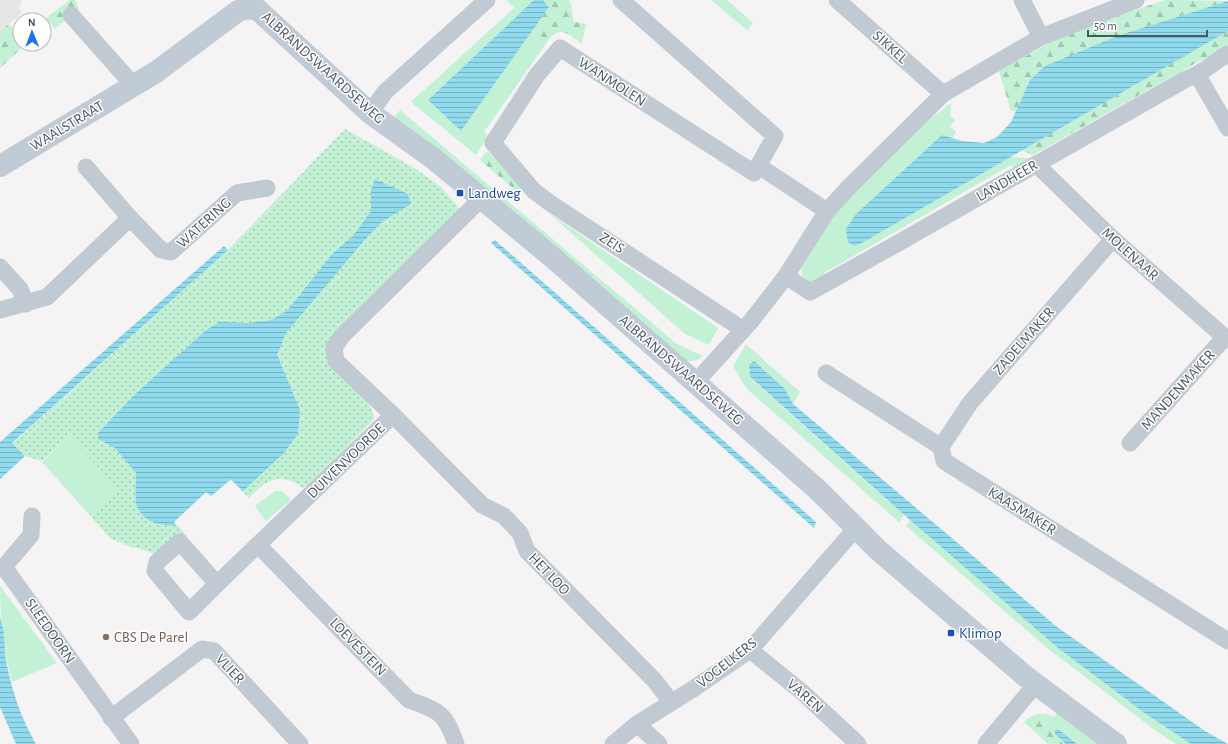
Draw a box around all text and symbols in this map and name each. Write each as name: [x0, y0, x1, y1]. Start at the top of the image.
street label: ALBRANDSWAARDSEWEG: [259, 9, 387, 127]
north arrow: [12, 12, 52, 52]
scale bar: [1088, 12, 1207, 38]
text: N: [28, 17, 36, 28]
text: 50 m: [1094, 20, 1117, 32]
street label: SIKKEL: [870, 28, 911, 67]
street label: WANMOLEN: [576, 55, 648, 109]
street label: WAALSTRAAT: [28, 98, 107, 154]
street label: LANDHEER: [974, 158, 1040, 204]
place label: Landweg: [468, 186, 521, 201]
marker: Landweg: [455, 188, 465, 198]
street label: WATERING: [174, 195, 234, 251]
street label: MOLENAAR: [1099, 225, 1161, 283]
street label: ZEIS: [597, 230, 627, 256]
street label: ZADELMAKER: [991, 304, 1057, 378]
street label: ALBRANDSWAARDSEWEG: [616, 312, 746, 428]
street label: MANDENMAKER: [1138, 347, 1218, 433]
street label: DUIVENVOORDE: [304, 421, 388, 501]
street label: KAASMAKER: [985, 484, 1059, 538]
street label: HET LOO: [526, 550, 572, 598]
street label: SLEEDOORN: [22, 596, 78, 666]
street label: LOEVESTEIN: [327, 615, 389, 679]
place label: Klimop: [959, 626, 1002, 641]
marker: Klimop: [946, 628, 956, 638]
place label: CBS De Parel: [114, 630, 188, 645]
marker: CBS De Parel: [101, 632, 111, 642]
street label: VOGELKERS: [694, 635, 760, 691]
street label: VLIER: [213, 651, 247, 687]
street label: VAREN: [784, 676, 826, 716]

